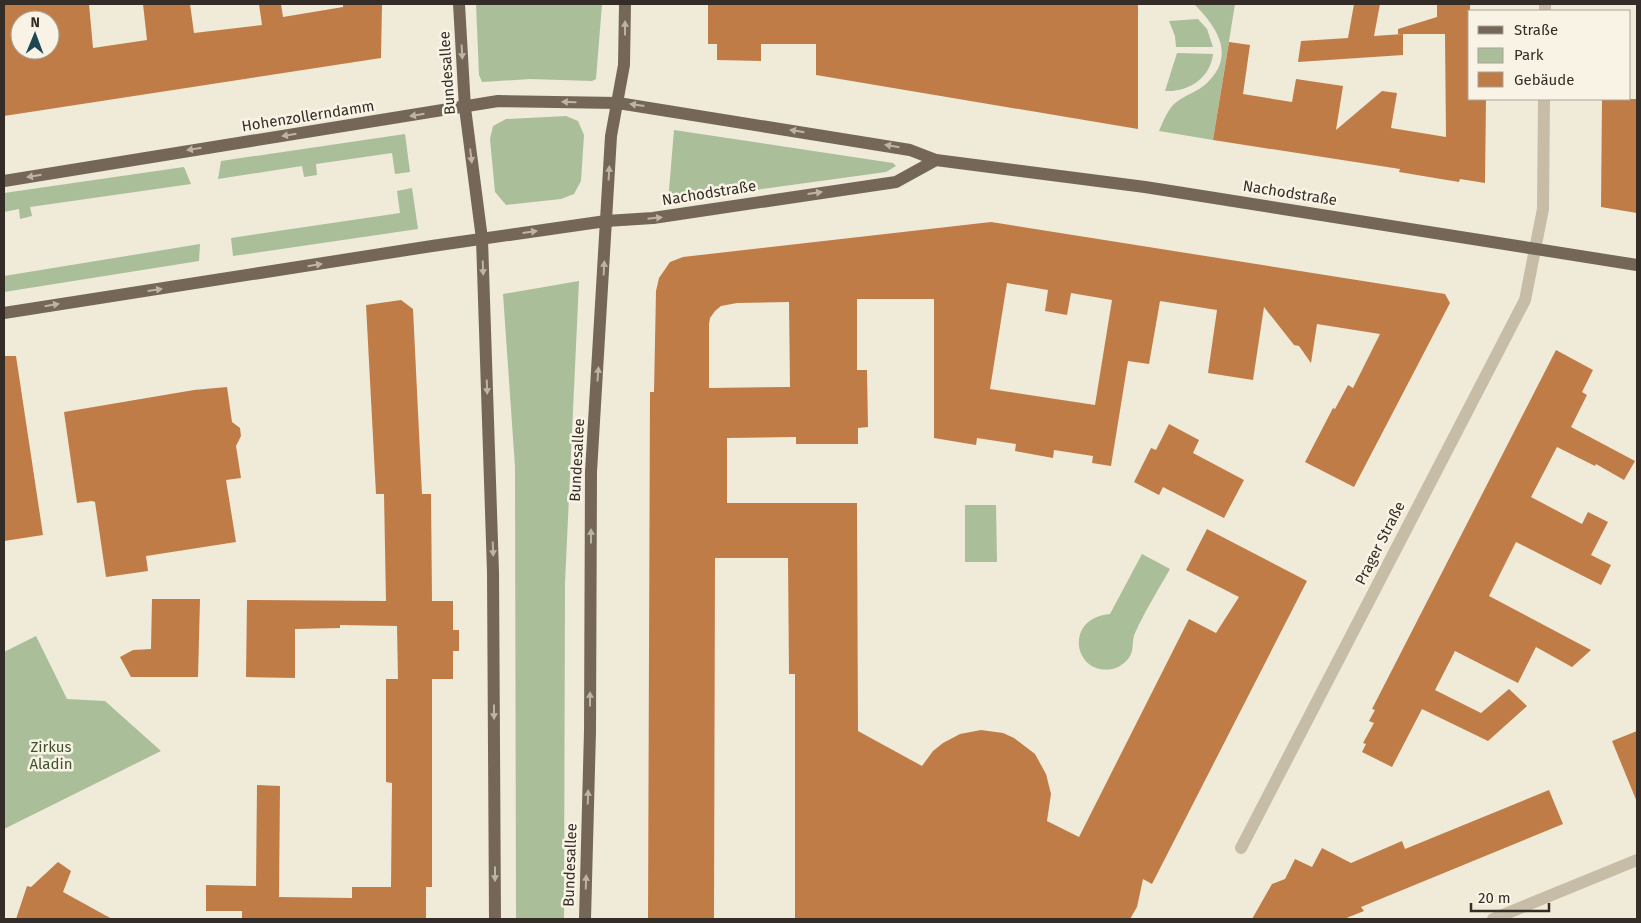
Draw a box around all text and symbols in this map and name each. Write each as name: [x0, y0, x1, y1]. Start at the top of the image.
north arrow: [10, 10, 60, 60]
legend: [1468, 10, 1631, 100]
text: N: [30, 14, 40, 31]
one-way arrow: [621, 20, 629, 36]
text: Straße: [1514, 21, 1558, 39]
street label: Bundesallee: [435, 31, 459, 115]
one-way arrow: [458, 45, 466, 61]
text: Park: [1514, 46, 1544, 64]
text: Gebäude: [1514, 71, 1574, 89]
street label: Hohenzollerndamm: [240, 97, 376, 135]
one-way arrow: [561, 98, 577, 106]
one-way arrow: [629, 101, 645, 109]
one-way arrow: [409, 112, 425, 120]
one-way arrow: [789, 126, 805, 134]
one-way arrow: [281, 131, 297, 139]
one-way arrow: [883, 142, 899, 150]
one-way arrow: [186, 146, 202, 154]
one-way arrow: [467, 148, 475, 164]
one-way arrow: [606, 164, 614, 180]
one-way arrow: [26, 172, 42, 180]
street label: Nachodstraße: [661, 177, 757, 209]
street label: Nachodstraße: [1242, 177, 1338, 209]
one-way arrow: [808, 188, 824, 196]
one-way arrow: [647, 214, 663, 222]
one-way arrow: [523, 228, 539, 236]
one-way arrow: [308, 260, 324, 268]
one-way arrow: [479, 260, 487, 276]
one-way arrow: [600, 260, 608, 276]
one-way arrow: [147, 285, 163, 293]
one-way arrow: [44, 301, 60, 309]
one-way arrow: [594, 366, 602, 382]
one-way arrow: [483, 379, 491, 395]
street label: Bundesallee: [566, 418, 588, 502]
street label: Prager Straße: [1351, 498, 1409, 588]
one-way arrow: [587, 528, 595, 544]
one-way arrow: [489, 542, 497, 558]
one-way arrow: [586, 691, 594, 707]
one-way arrow: [490, 704, 498, 720]
park label: Zirkus Aladin: [29, 738, 73, 773]
one-way arrow: [584, 789, 592, 805]
street label: Bundesallee: [560, 823, 580, 907]
one-way arrow: [491, 867, 499, 883]
one-way arrow: [582, 874, 590, 890]
scale bar: [1471, 880, 1548, 912]
text: 20 m: [1478, 889, 1511, 907]

